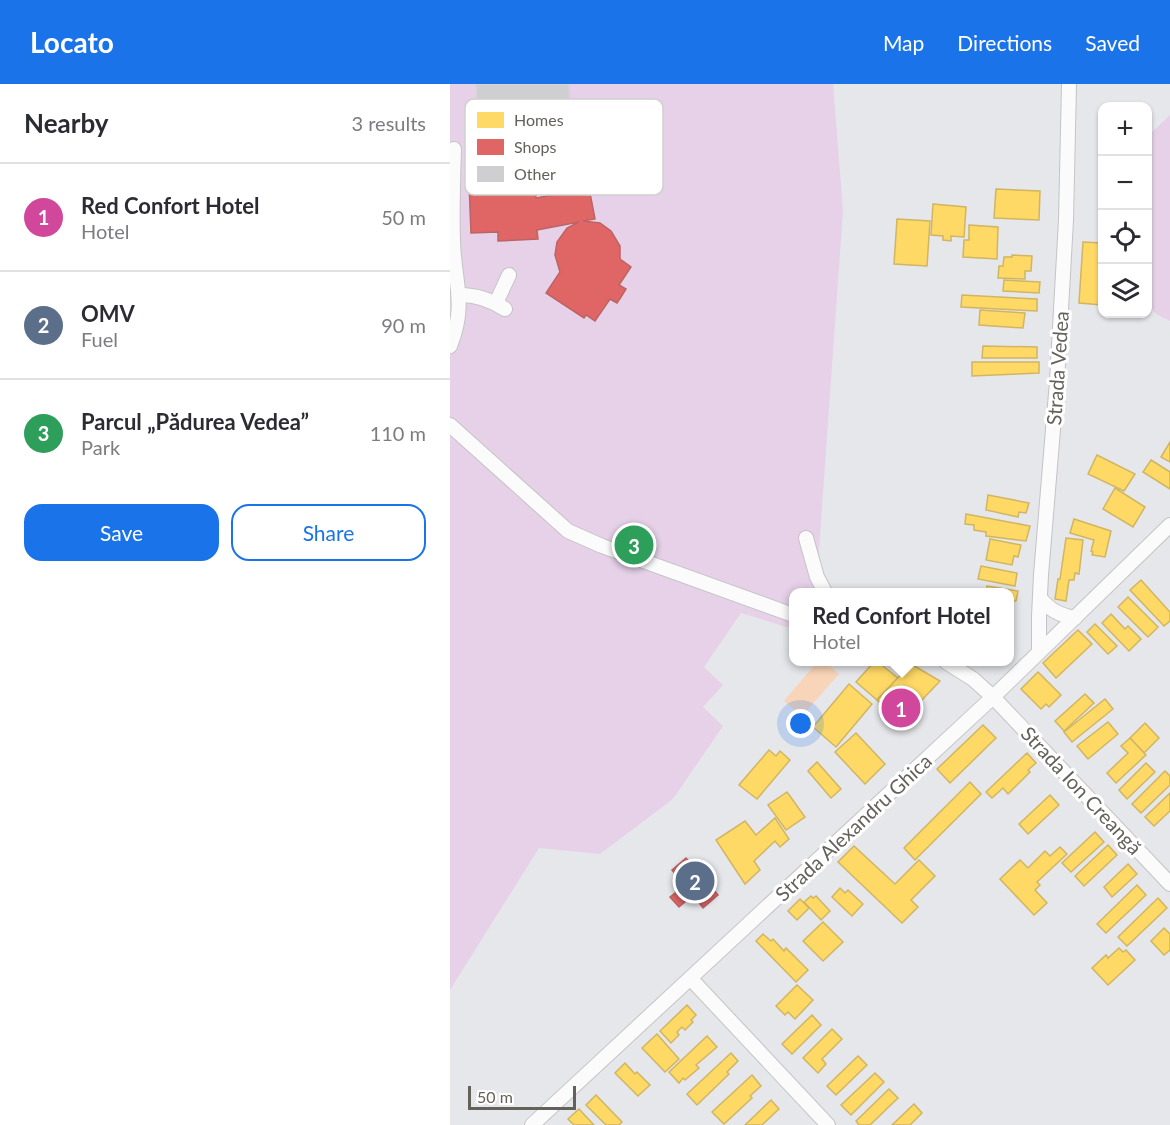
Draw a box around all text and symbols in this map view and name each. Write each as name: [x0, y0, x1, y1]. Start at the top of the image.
text: Locato: [30, 25, 114, 59]
text: Map: [883, 30, 924, 55]
text: Directions: [957, 30, 1052, 55]
text: Saved: [1085, 30, 1140, 55]
legend: [465, 99, 663, 195]
map controls: [1098, 102, 1152, 318]
button: +: [1098, 102, 1152, 156]
text: Nearby: [24, 107, 109, 139]
text: Homes: [514, 110, 564, 129]
text: 3 results: [351, 111, 426, 135]
text: Shops: [514, 137, 557, 156]
button: −: [1098, 156, 1152, 210]
text: Other: [514, 164, 556, 183]
text: Red Confort Hotel: [81, 192, 259, 219]
text: 1: [38, 205, 49, 229]
text: 50 m: [381, 205, 426, 229]
button: locate: [1098, 210, 1152, 264]
text: Hotel: [81, 219, 130, 243]
button: layers: [1098, 264, 1152, 318]
text: OMV: [81, 300, 135, 327]
street label: Strada Vedea: [1041, 310, 1073, 426]
text: 2: [38, 313, 49, 337]
text: 90 m: [381, 313, 426, 337]
text: Fuel: [81, 327, 118, 351]
text: Parcul „Pădurea Vedea”: [81, 408, 309, 435]
text: 3: [38, 421, 49, 445]
text: 110 m: [370, 421, 426, 445]
text: Park: [81, 435, 120, 459]
button: Save: [24, 504, 219, 561]
button: Share: [231, 504, 426, 561]
pin: 3: [614, 522, 654, 568]
popup: [789, 588, 1014, 666]
text: Red Confort Hotel: [812, 602, 991, 629]
text: Hotel: [812, 629, 861, 653]
pin: 1: [882, 686, 920, 730]
your location: [786, 709, 815, 738]
street label: Strada Ion Creangă: [1017, 721, 1147, 859]
street label: Strada Alexandru Ghica: [770, 748, 936, 906]
pin: 2: [676, 858, 714, 904]
scale bar: [468, 1083, 576, 1110]
text: 50 m: [477, 1087, 513, 1106]

